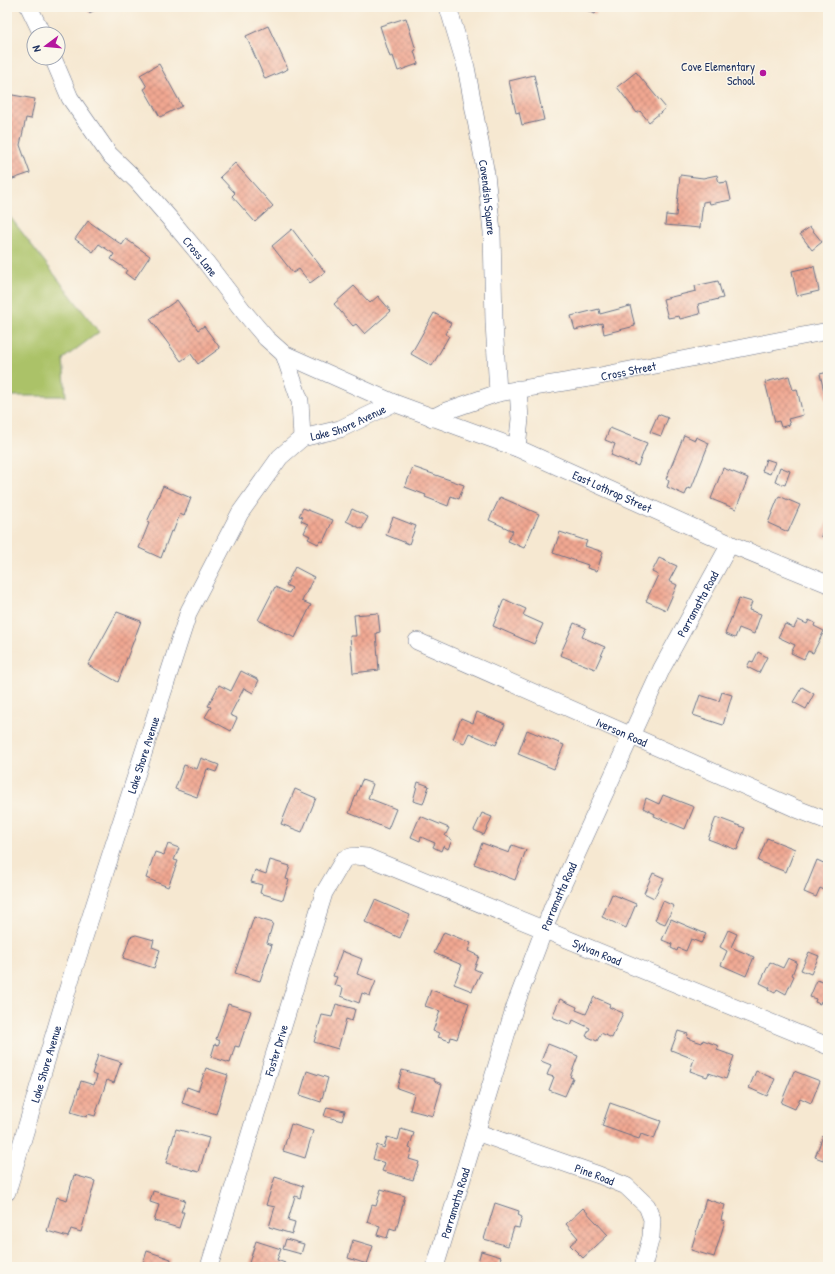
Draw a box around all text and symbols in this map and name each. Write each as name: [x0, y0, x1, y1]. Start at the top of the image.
north arrow: [26, 26, 66, 66]
text: N: [29, 44, 44, 54]
place label: Cove Elementary School: [681, 58, 756, 89]
marker: Cove Elementary School: [758, 68, 768, 78]
street label: Cavendish Square: [475, 158, 501, 236]
street label: Cross Lane: [179, 232, 222, 280]
street label: Cross Street: [599, 356, 658, 384]
street label: Lake Shore Avenue: [309, 400, 389, 444]
street label: East Lothrop Street: [570, 466, 656, 517]
street label: Parramatta Road: [672, 567, 722, 640]
street label: Iverson Road: [594, 713, 650, 750]
street label: Lake Shore Avenue: [123, 714, 163, 795]
street label: Parramatta Road: [536, 859, 581, 933]
street label: Sylvan Road: [570, 934, 624, 969]
street label: Foster Drive: [260, 1022, 292, 1079]
street label: Lake Shore Avenue: [26, 1023, 65, 1104]
street label: Pine Road: [573, 1159, 618, 1189]
street label: Parramatta Road: [436, 1165, 474, 1240]

